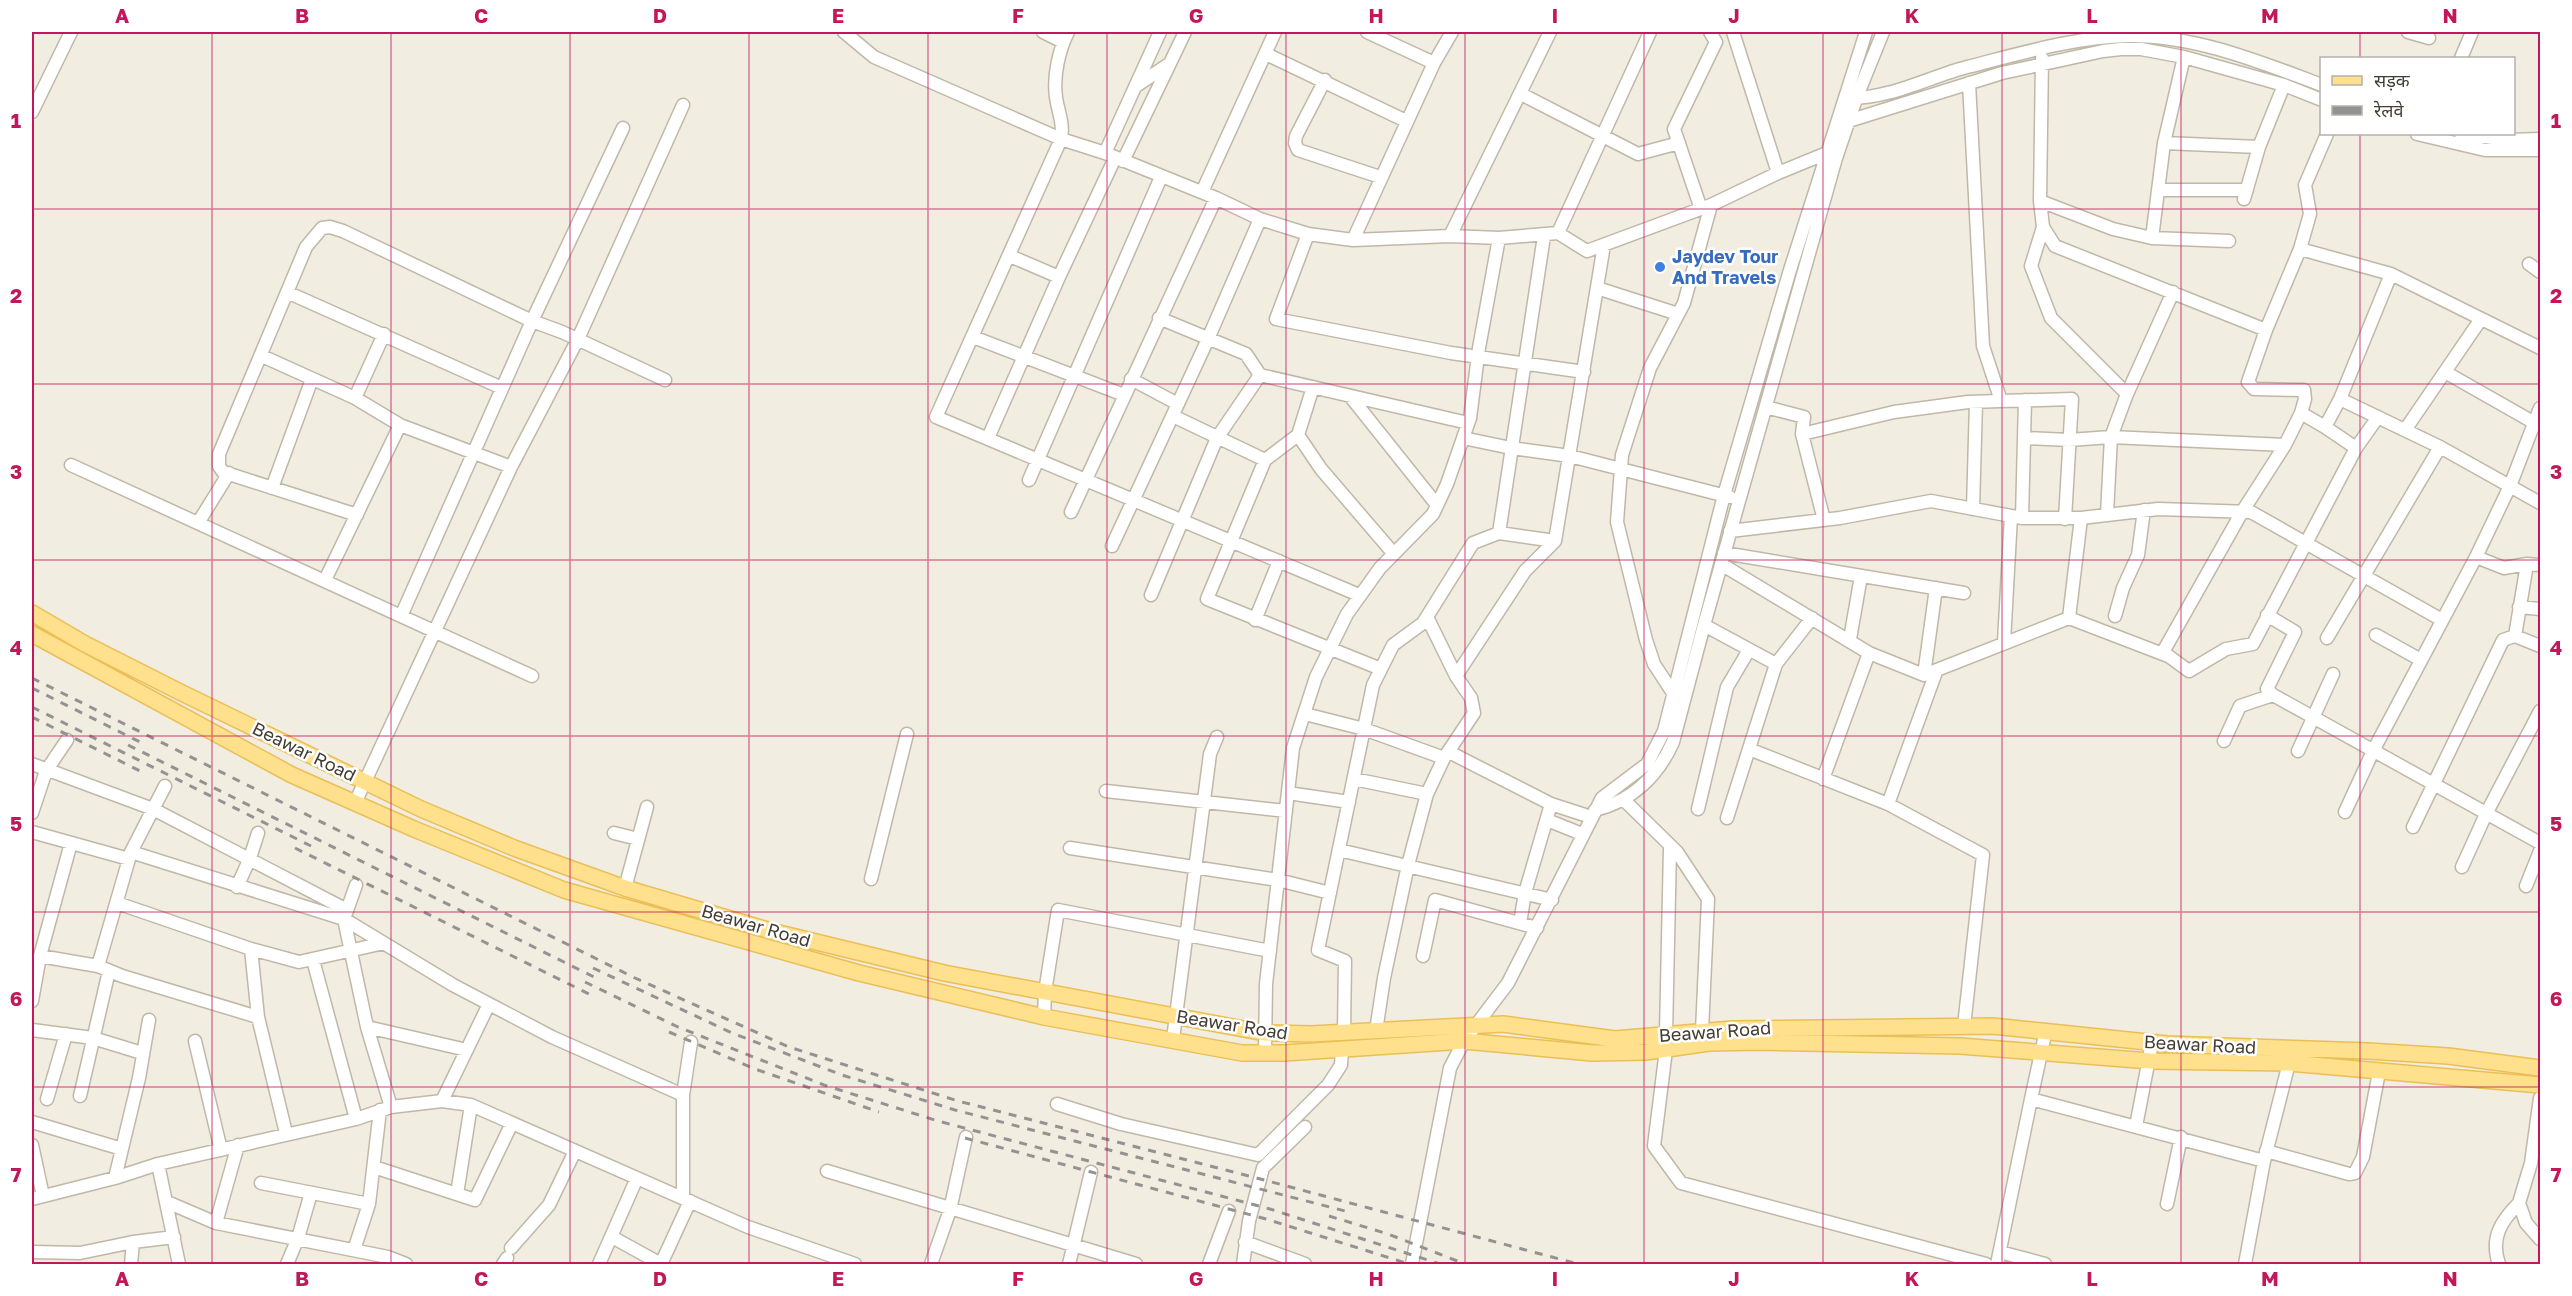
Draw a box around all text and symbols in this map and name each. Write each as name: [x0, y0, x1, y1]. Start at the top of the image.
text: A: [115, 3, 129, 27]
text: B: [295, 3, 309, 27]
text: C: [474, 3, 488, 27]
text: D: [653, 3, 667, 27]
text: E: [832, 3, 844, 27]
text: F: [1012, 3, 1024, 27]
text: G: [1189, 3, 1203, 27]
text: H: [1368, 3, 1384, 27]
text: I: [1552, 3, 1558, 27]
text: J: [1728, 3, 1740, 27]
text: K: [1905, 3, 1920, 27]
text: L: [2086, 3, 2098, 27]
text: M: [2261, 3, 2279, 27]
text: N: [2442, 3, 2458, 27]
legend: [2320, 57, 2515, 135]
text: सड़क: [2374, 69, 2411, 91]
text: रेलवे: [2373, 99, 2405, 121]
text: 1: [11, 108, 21, 132]
text: 1: [2551, 108, 2561, 132]
place label: Jaydev Tour And Travels: [1672, 245, 1778, 288]
marker: Jaydev Tour And Travels: [1653, 260, 1667, 274]
text: 2: [10, 283, 22, 307]
text: 2: [2550, 283, 2562, 307]
text: 3: [10, 459, 22, 483]
text: 3: [2550, 459, 2562, 483]
text: 4: [10, 635, 22, 659]
text: 4: [2550, 635, 2562, 659]
street label: Beawar Road: [249, 717, 360, 786]
text: 5: [10, 811, 22, 835]
text: 5: [2550, 811, 2562, 835]
street label: Beawar Road: [699, 899, 813, 951]
text: 6: [10, 986, 22, 1010]
text: 6: [2550, 986, 2562, 1010]
street label: Beawar Road: [1175, 1004, 1289, 1044]
street label: Beawar Road: [1658, 1016, 1772, 1046]
street label: Beawar Road: [2143, 1030, 2257, 1058]
text: 7: [11, 1162, 22, 1186]
text: 7: [2551, 1162, 2562, 1186]
text: A: [115, 1266, 129, 1290]
text: B: [295, 1266, 309, 1290]
text: C: [474, 1266, 488, 1290]
text: D: [653, 1266, 667, 1290]
text: E: [832, 1266, 844, 1290]
text: F: [1012, 1266, 1024, 1290]
text: G: [1189, 1266, 1203, 1290]
text: H: [1368, 1266, 1384, 1290]
text: I: [1552, 1266, 1558, 1290]
text: J: [1728, 1266, 1740, 1290]
text: K: [1905, 1266, 1920, 1290]
text: L: [2086, 1266, 2098, 1290]
text: M: [2261, 1266, 2279, 1290]
text: N: [2442, 1266, 2458, 1290]

